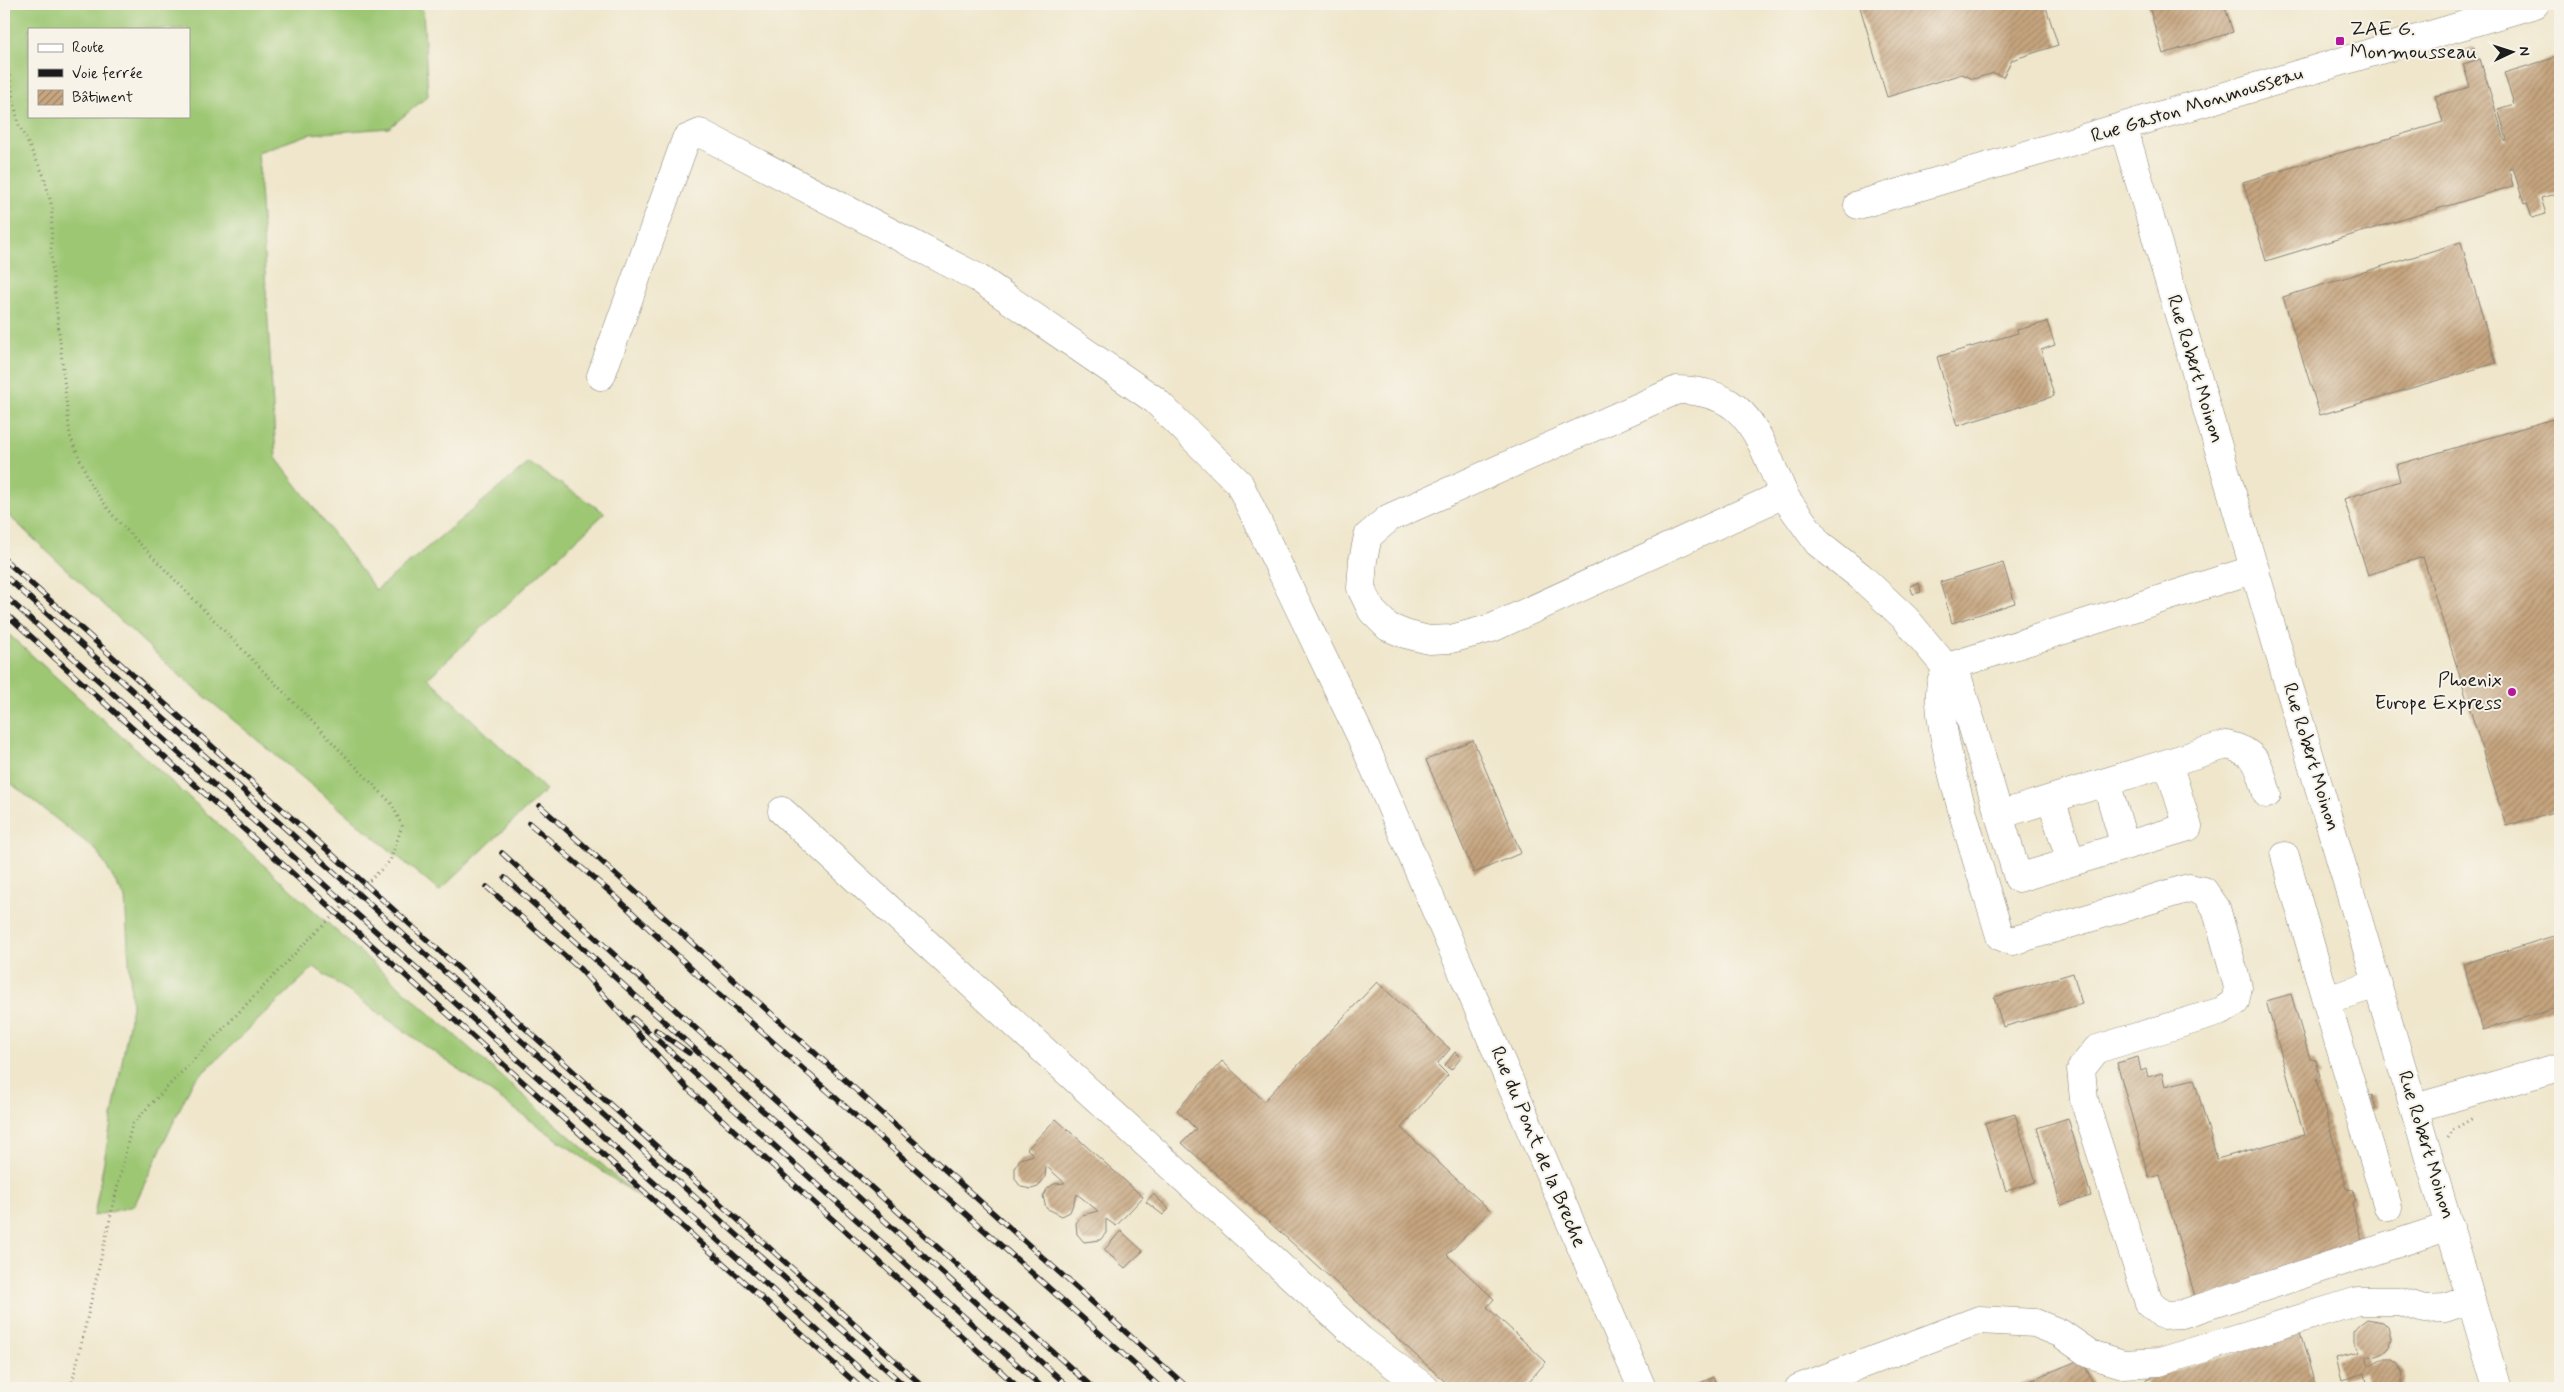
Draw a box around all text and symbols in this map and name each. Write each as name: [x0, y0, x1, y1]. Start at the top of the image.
place label: ZAE G. Monmousseau: [2350, 16, 2477, 66]
legend: [28, 28, 190, 118]
north arrow: [2486, 28, 2536, 78]
marker: ZAE G. Monmousseau: [2334, 35, 2346, 47]
text: Route: [72, 38, 105, 58]
text: N: [2515, 46, 2533, 56]
street label: Rue Gaston Monmousseau: [2088, 60, 2306, 150]
text: Voie ferrée: [72, 64, 143, 84]
text: Bâtiment: [72, 88, 133, 108]
street label: Rue Robert Moinon: [2160, 292, 2230, 446]
place label: Phoenix Europe Express: [2374, 667, 2502, 717]
street label: Rue Robert Moinon: [2276, 680, 2346, 834]
marker: Phoenix Europe Express: [2506, 686, 2518, 698]
street label: Rue du Pont de la Breche: [1483, 1042, 1593, 1252]
street label: Rue Robert Moinon: [2391, 1068, 2461, 1222]

